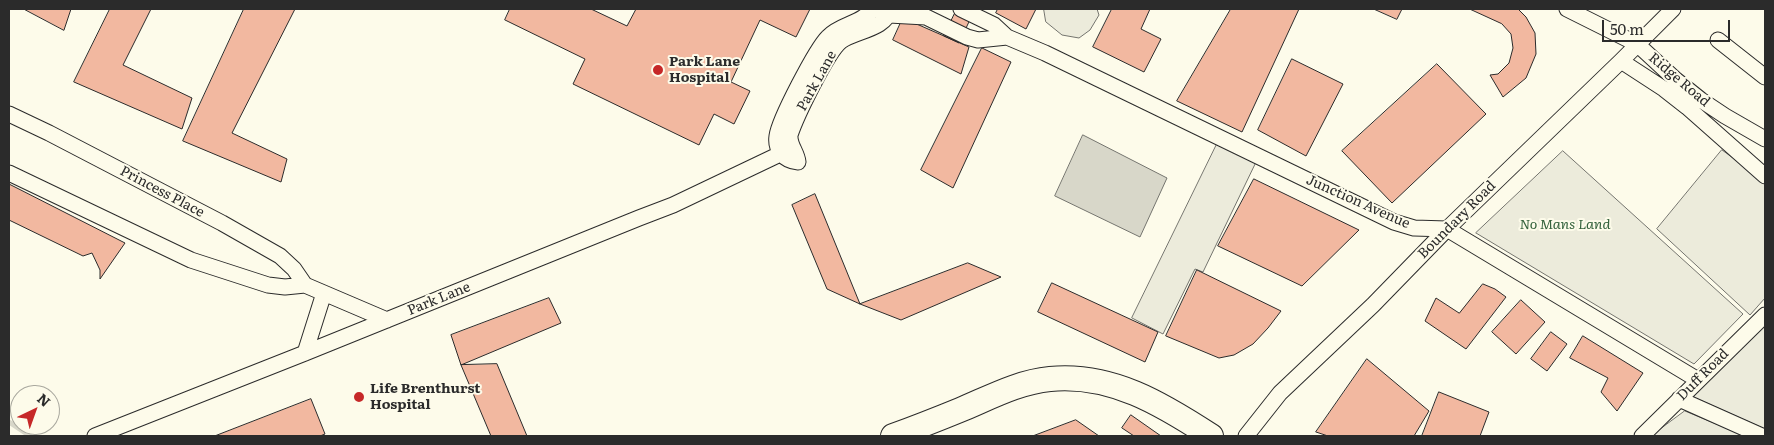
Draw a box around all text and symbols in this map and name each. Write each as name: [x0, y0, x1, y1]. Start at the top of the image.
scale bar: [1604, 10, 1732, 42]
text: 50 m: [1610, 17, 1644, 40]
street label: Park Lane: [794, 48, 840, 114]
street label: Ridge Road: [1645, 49, 1713, 111]
place label: Park Lane Hospital: [669, 54, 740, 86]
marker: Park Lane Hospital: [651, 63, 665, 77]
street label: Princess Place: [117, 163, 207, 221]
street label: Junction Avenue: [1303, 172, 1413, 232]
street label: Boundary Road: [1415, 178, 1499, 262]
park label: No Mans Land: [1520, 217, 1610, 233]
street label: Park Lane: [405, 279, 473, 319]
street label: Duff Road: [1674, 346, 1732, 404]
place label: Life Brenthurst Hospital: [370, 381, 481, 414]
north arrow: [10, 385, 60, 435]
text: N: [33, 388, 55, 411]
marker: Life Brenthurst Hospital: [352, 390, 366, 404]

